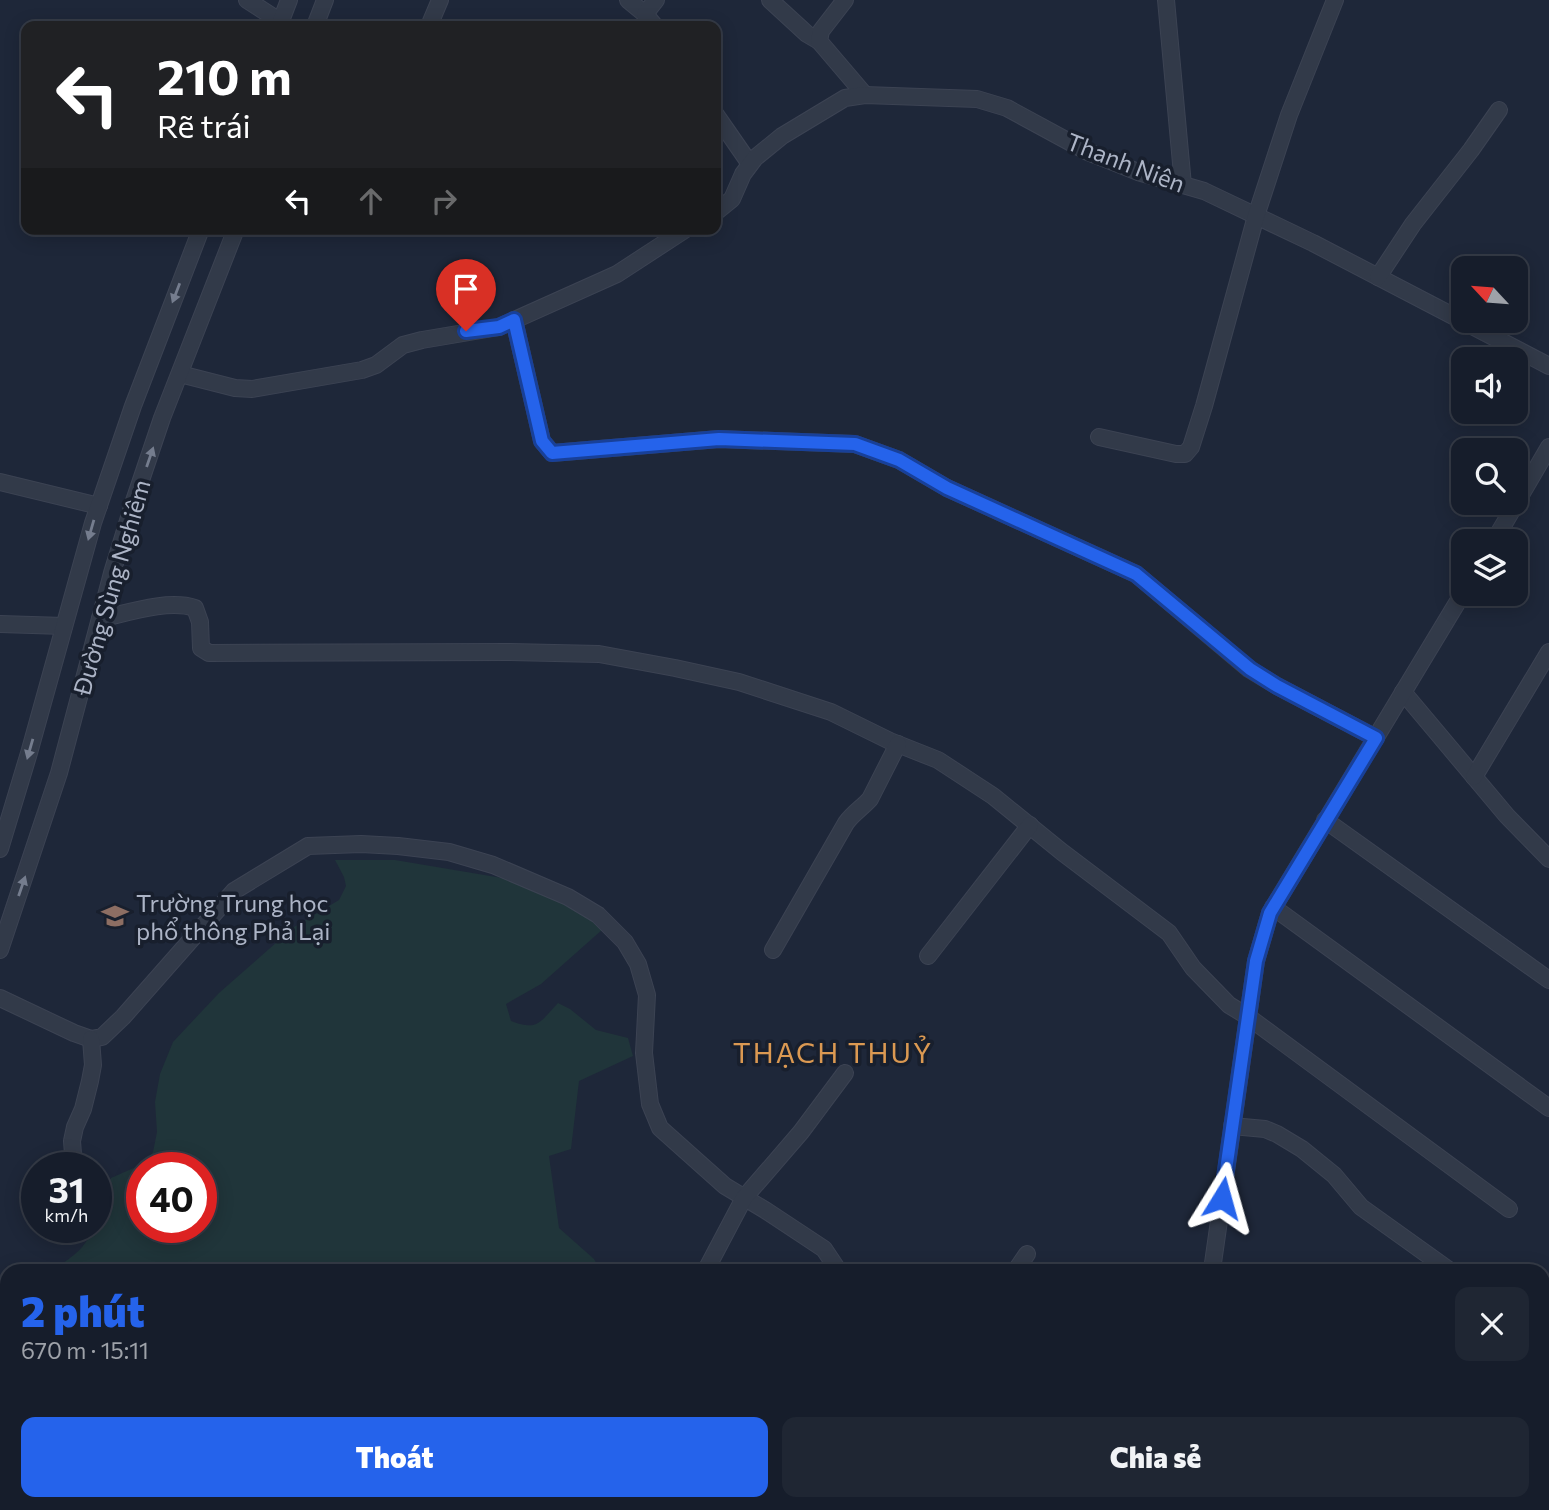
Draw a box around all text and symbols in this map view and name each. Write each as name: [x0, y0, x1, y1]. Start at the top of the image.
text: 210 m: [157, 45, 292, 105]
icon: left: [42, 49, 133, 140]
text: Rẽ trái: [157, 105, 251, 145]
street label: Thanh Niên: [1063, 126, 1189, 198]
icon: left: [279, 182, 317, 220]
icon: ahead: [352, 182, 390, 220]
icon: right: [425, 182, 463, 220]
north arrow: [1451, 256, 1528, 332]
map controls: [1451, 256, 1528, 606]
pin: [436, 259, 496, 331]
icon: arrive: [447, 270, 485, 308]
one-way arrow: [171, 283, 182, 304]
button: sound: [1451, 347, 1528, 424]
button: search: [1451, 438, 1528, 515]
one-way arrow: [145, 446, 155, 467]
street label: Đường Sùng Nghiêm: [66, 476, 156, 699]
one-way arrow: [85, 520, 95, 541]
button: layers: [1451, 529, 1528, 606]
one-way arrow: [24, 738, 35, 760]
one-way arrow: [17, 875, 28, 896]
place label: Trường Trung học phổ thông Phả Lại: [136, 888, 330, 945]
school or university icon: Trường Trung học phổ thông Phả Lại: [100, 901, 130, 931]
district label: THẠCH THUỶ: [733, 1035, 933, 1069]
speed limit sign: 40: [126, 1152, 217, 1243]
position arrow: [1185, 1161, 1259, 1235]
text: 31: [48, 1167, 85, 1210]
text: km/h: [45, 1204, 88, 1226]
text: 2 phút: [21, 1284, 145, 1336]
button: close: [1455, 1287, 1529, 1361]
text: 670 m · 15:11: [21, 1336, 149, 1364]
button: Thoát: [21, 1417, 768, 1497]
button: Chia sẻ: [782, 1417, 1529, 1497]

